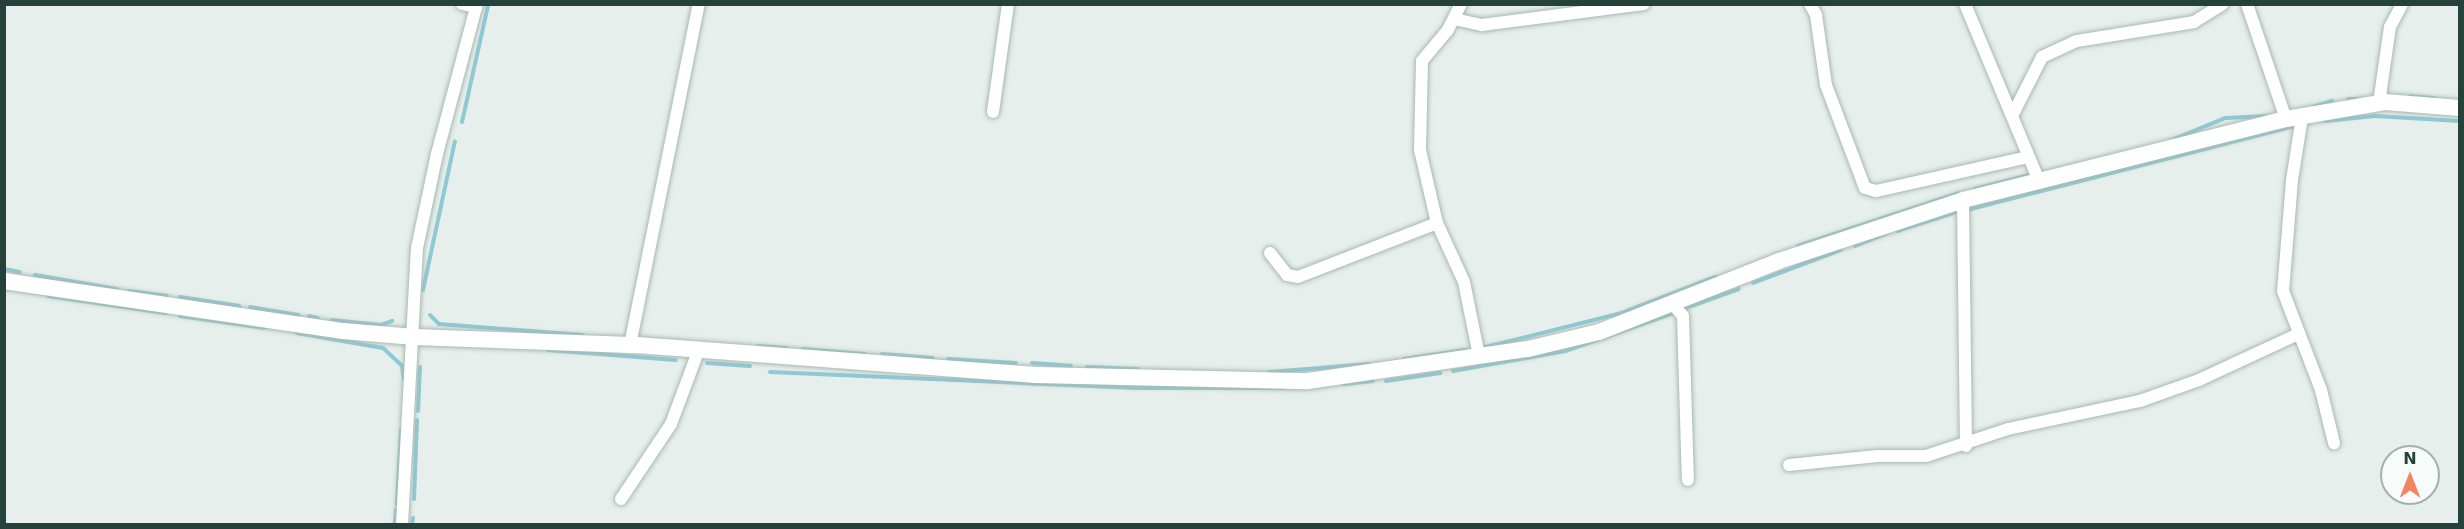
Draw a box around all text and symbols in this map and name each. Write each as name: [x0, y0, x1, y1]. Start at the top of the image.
north arrow: [2380, 445, 2440, 505]
text: N: [2403, 449, 2417, 468]

